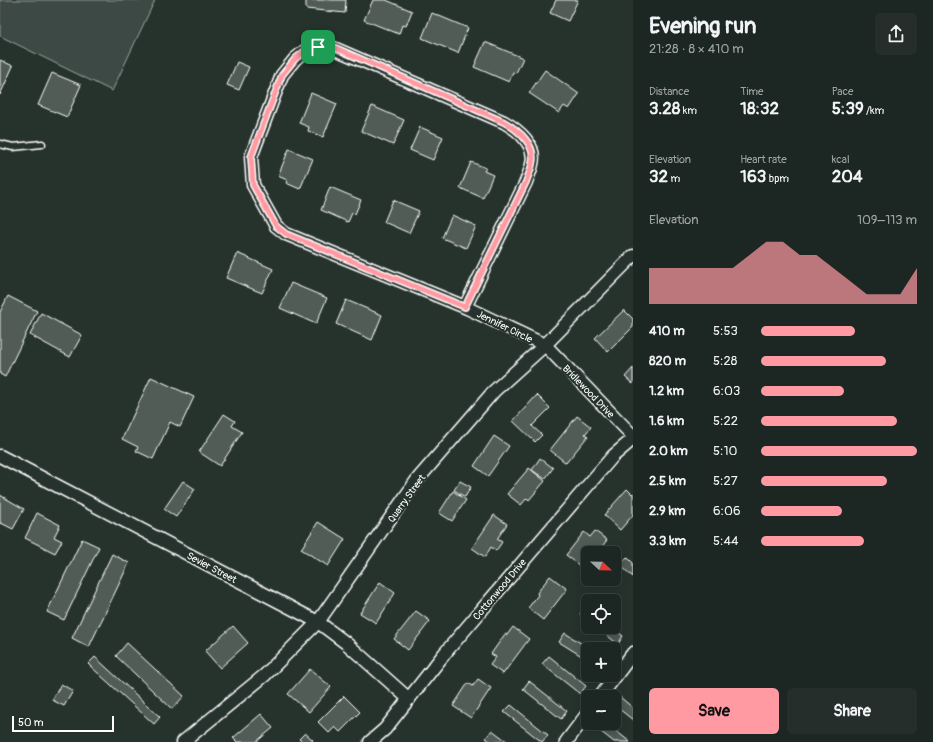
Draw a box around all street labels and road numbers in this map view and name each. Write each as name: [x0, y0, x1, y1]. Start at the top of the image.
street label: Jennifer Circle: [475, 308, 535, 346]
street label: Bridlewood Drive: [560, 363, 617, 421]
street label: Quarry Street: [385, 471, 429, 525]
street label: Sevier Street: [185, 550, 239, 587]
street label: Cottonwood Drive: [471, 556, 529, 623]

